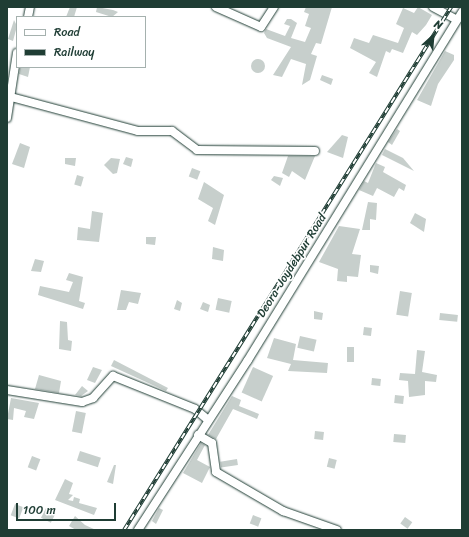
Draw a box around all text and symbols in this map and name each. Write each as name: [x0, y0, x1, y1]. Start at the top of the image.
text: N: [431, 15, 446, 35]
legend: [16, 16, 146, 68]
north arrow: [413, 16, 453, 56]
text: Road: [54, 21, 80, 43]
text: Railway: [54, 41, 95, 63]
street label: Deora-Joydebpur Road: [254, 212, 330, 320]
scale bar: [18, 495, 118, 521]
text: 100 m: [23, 499, 56, 521]

